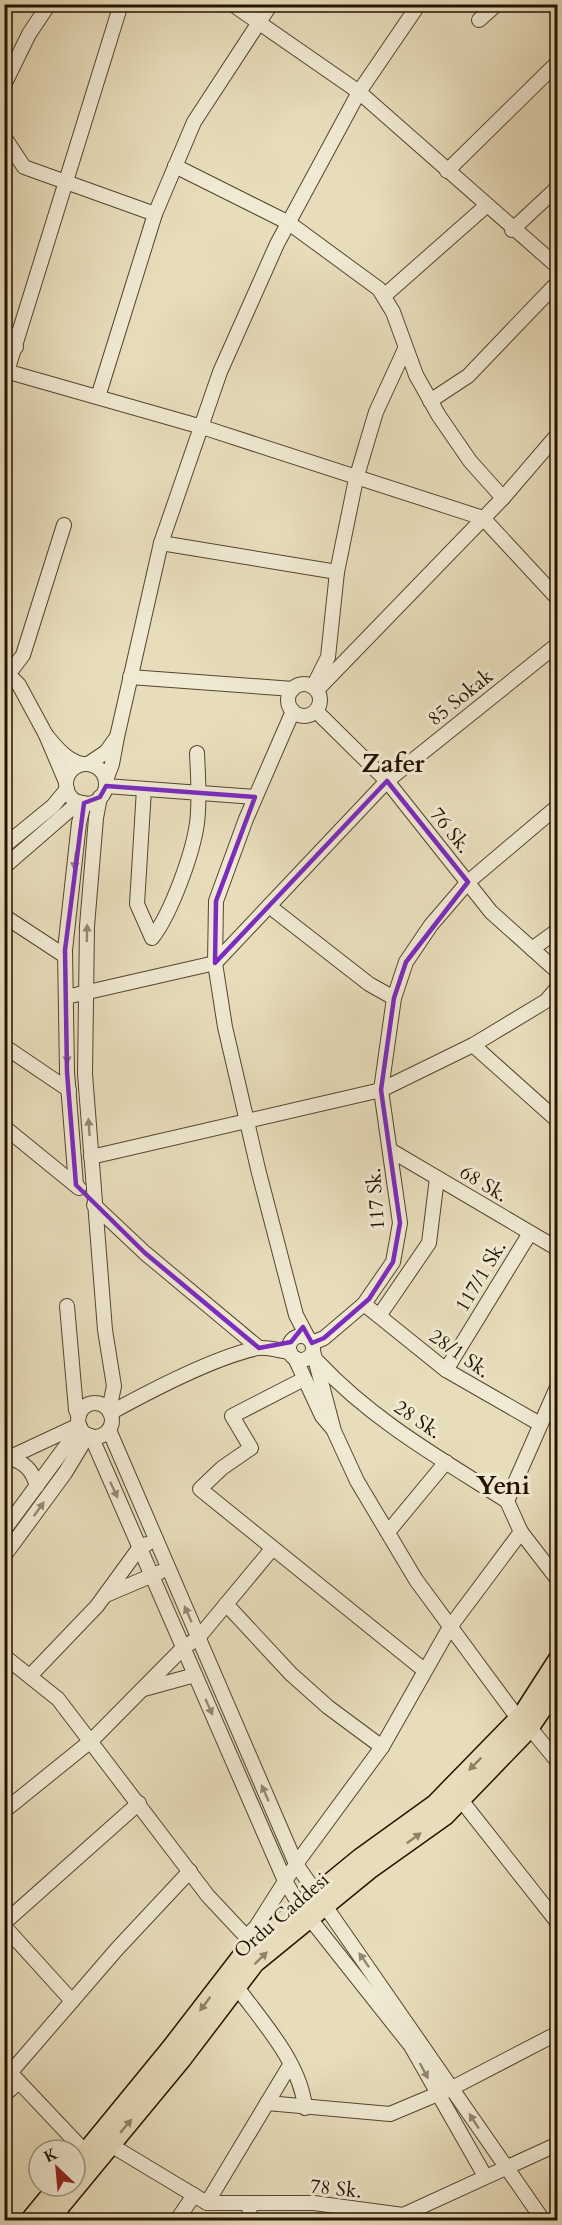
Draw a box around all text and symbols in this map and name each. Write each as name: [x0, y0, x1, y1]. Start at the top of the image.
street label: 85 Sokak: [422, 663, 499, 732]
district label: Zafer: [361, 746, 425, 781]
street label: 76 Sk.: [424, 802, 477, 859]
one-way arrow: [70, 851, 79, 870]
one-way arrow: [82, 923, 92, 942]
one-way arrow: [62, 1046, 72, 1065]
one-way arrow: [84, 1118, 94, 1137]
street label: 68 Sk.: [455, 1159, 513, 1208]
street label: 117 Sk.: [360, 1167, 391, 1231]
street label: 117/1 Sk.: [449, 1236, 512, 1317]
street label: 28/1 Sk.: [424, 1323, 495, 1384]
street label: 28 Sk.: [389, 1394, 447, 1445]
district label: Yeni: [476, 1468, 530, 1503]
one-way arrow: [109, 1481, 119, 1499]
one-way arrow: [33, 1502, 45, 1518]
one-way arrow: [183, 1605, 192, 1622]
one-way arrow: [205, 1698, 214, 1716]
one-way arrow: [468, 1757, 482, 1771]
one-way arrow: [261, 1784, 270, 1801]
one-way arrow: [406, 1832, 422, 1844]
street label: Ordu Caddesi: [228, 1866, 335, 1964]
one-way arrow: [253, 1952, 268, 1965]
one-way arrow: [358, 1952, 370, 1968]
one-way arrow: [198, 1996, 211, 2012]
one-way arrow: [419, 2063, 429, 2080]
one-way arrow: [468, 2113, 479, 2129]
one-way arrow: [120, 2119, 132, 2134]
north arrow: [27, 2138, 87, 2198]
text: K: [40, 2143, 62, 2168]
street label: 78 Sk.: [309, 2172, 363, 2205]

